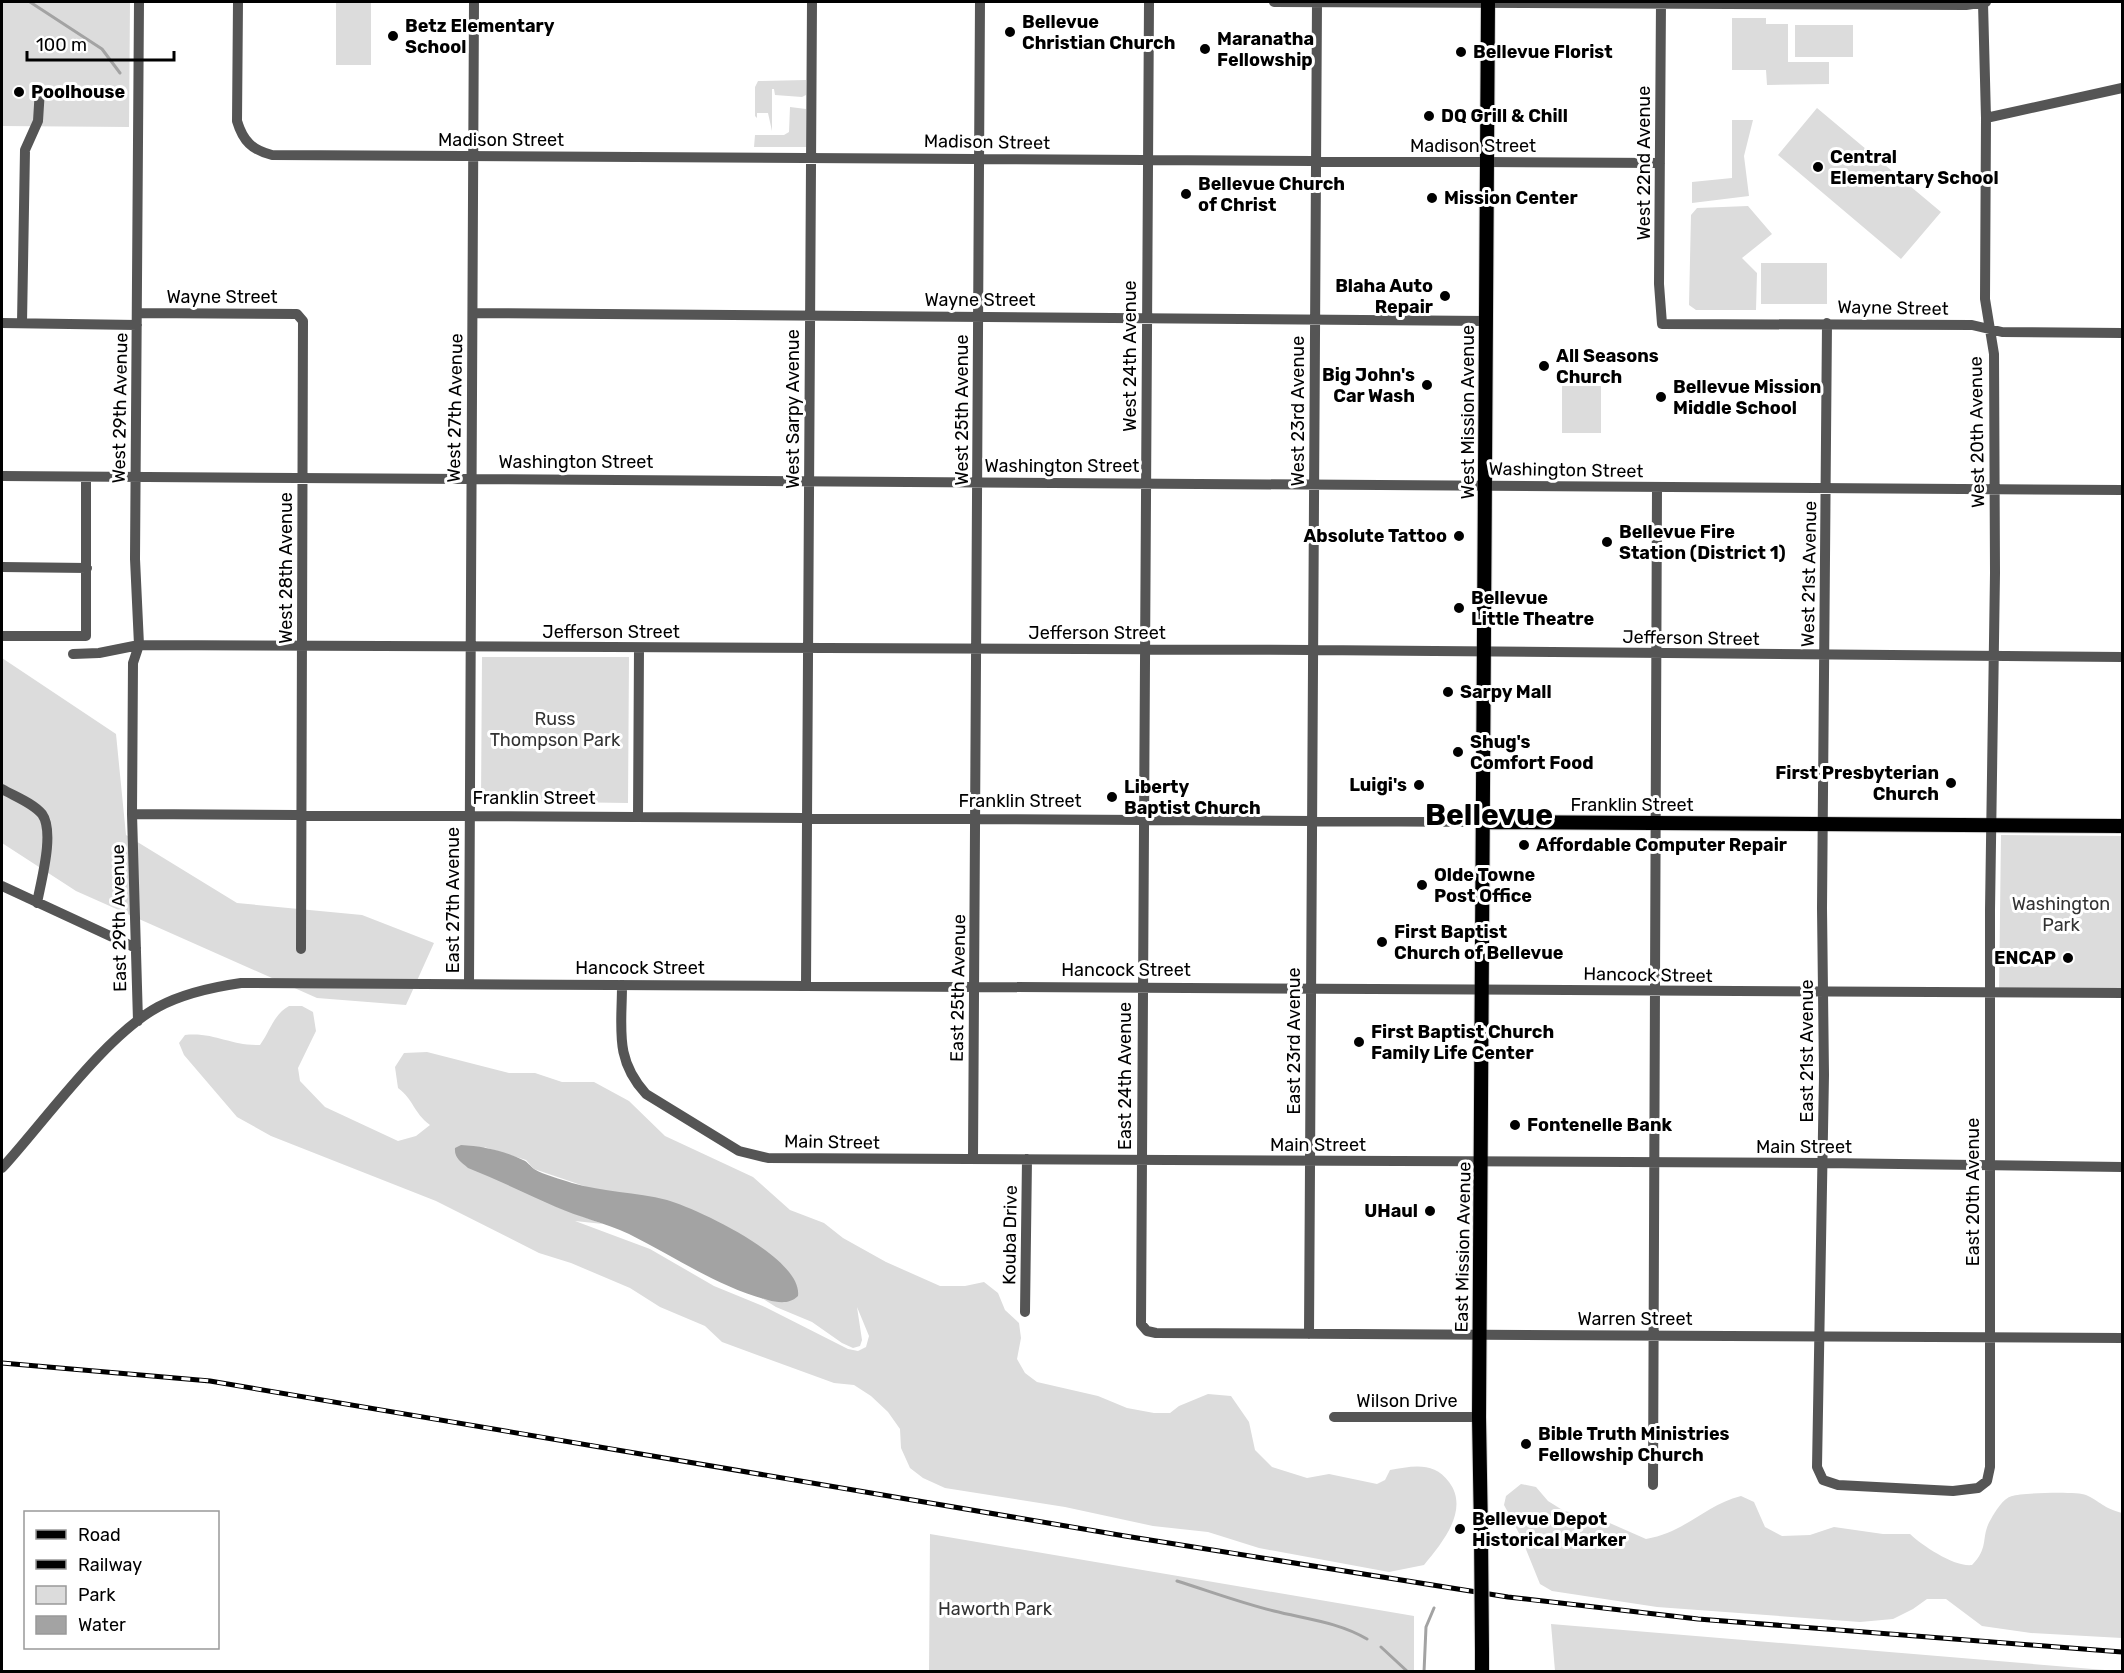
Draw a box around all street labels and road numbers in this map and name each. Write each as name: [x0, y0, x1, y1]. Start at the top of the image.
street label: West 22nd Avenue: [1633, 86, 1655, 240]
street label: Madison Street: [438, 129, 564, 151]
street label: Madison Street: [924, 130, 1050, 154]
street label: Madison Street: [1410, 135, 1536, 157]
street label: West 24th Avenue: [1119, 280, 1141, 432]
street label: Wayne Street: [166, 286, 278, 308]
street label: Wayne Street: [924, 289, 1036, 311]
street label: Wayne Street: [1837, 296, 1949, 320]
street label: West Mission Avenue: [1457, 325, 1479, 499]
street label: West Sarpy Avenue: [782, 329, 804, 489]
street label: West 29th Avenue: [108, 332, 132, 484]
street label: West 27th Avenue: [443, 333, 467, 483]
street label: West 25th Avenue: [951, 335, 973, 485]
street label: West 23rd Avenue: [1287, 336, 1309, 486]
street label: West 20th Avenue: [1965, 356, 1989, 508]
street label: Washington Street: [499, 451, 653, 473]
street label: Washington Street: [985, 455, 1139, 477]
street label: Washington Street: [1488, 458, 1644, 482]
street label: West 28th Avenue: [275, 492, 297, 644]
street label: West 21st Avenue: [1797, 501, 1821, 647]
street label: Jefferson Street: [542, 621, 680, 643]
street label: Jefferson Street: [1028, 622, 1166, 644]
street label: Jefferson Street: [1622, 626, 1760, 650]
street label: Franklin Street: [472, 787, 596, 809]
street label: Franklin Street: [958, 790, 1082, 812]
street label: Franklin Street: [1570, 794, 1694, 816]
street label: East 27th Avenue: [442, 827, 464, 973]
street label: East 29th Avenue: [107, 844, 131, 992]
street label: East 25th Avenue: [946, 914, 970, 1062]
street label: Hancock Street: [575, 957, 705, 979]
street label: Hancock Street: [1061, 959, 1191, 981]
street label: Hancock Street: [1583, 963, 1713, 987]
street label: East 23rd Avenue: [1283, 967, 1305, 1115]
street label: East 21st Avenue: [1796, 980, 1818, 1122]
street label: East 24th Avenue: [1114, 1002, 1136, 1150]
street label: East 20th Avenue: [1962, 1118, 1984, 1266]
street label: Main Street: [784, 1130, 880, 1154]
street label: Main Street: [1270, 1134, 1366, 1156]
street label: Main Street: [1756, 1136, 1852, 1158]
street label: East Mission Avenue: [1451, 1161, 1475, 1333]
street label: Kouba Drive: [998, 1185, 1022, 1285]
street label: Warren Street: [1578, 1308, 1692, 1330]
street label: Wilson Drive: [1356, 1390, 1458, 1412]

